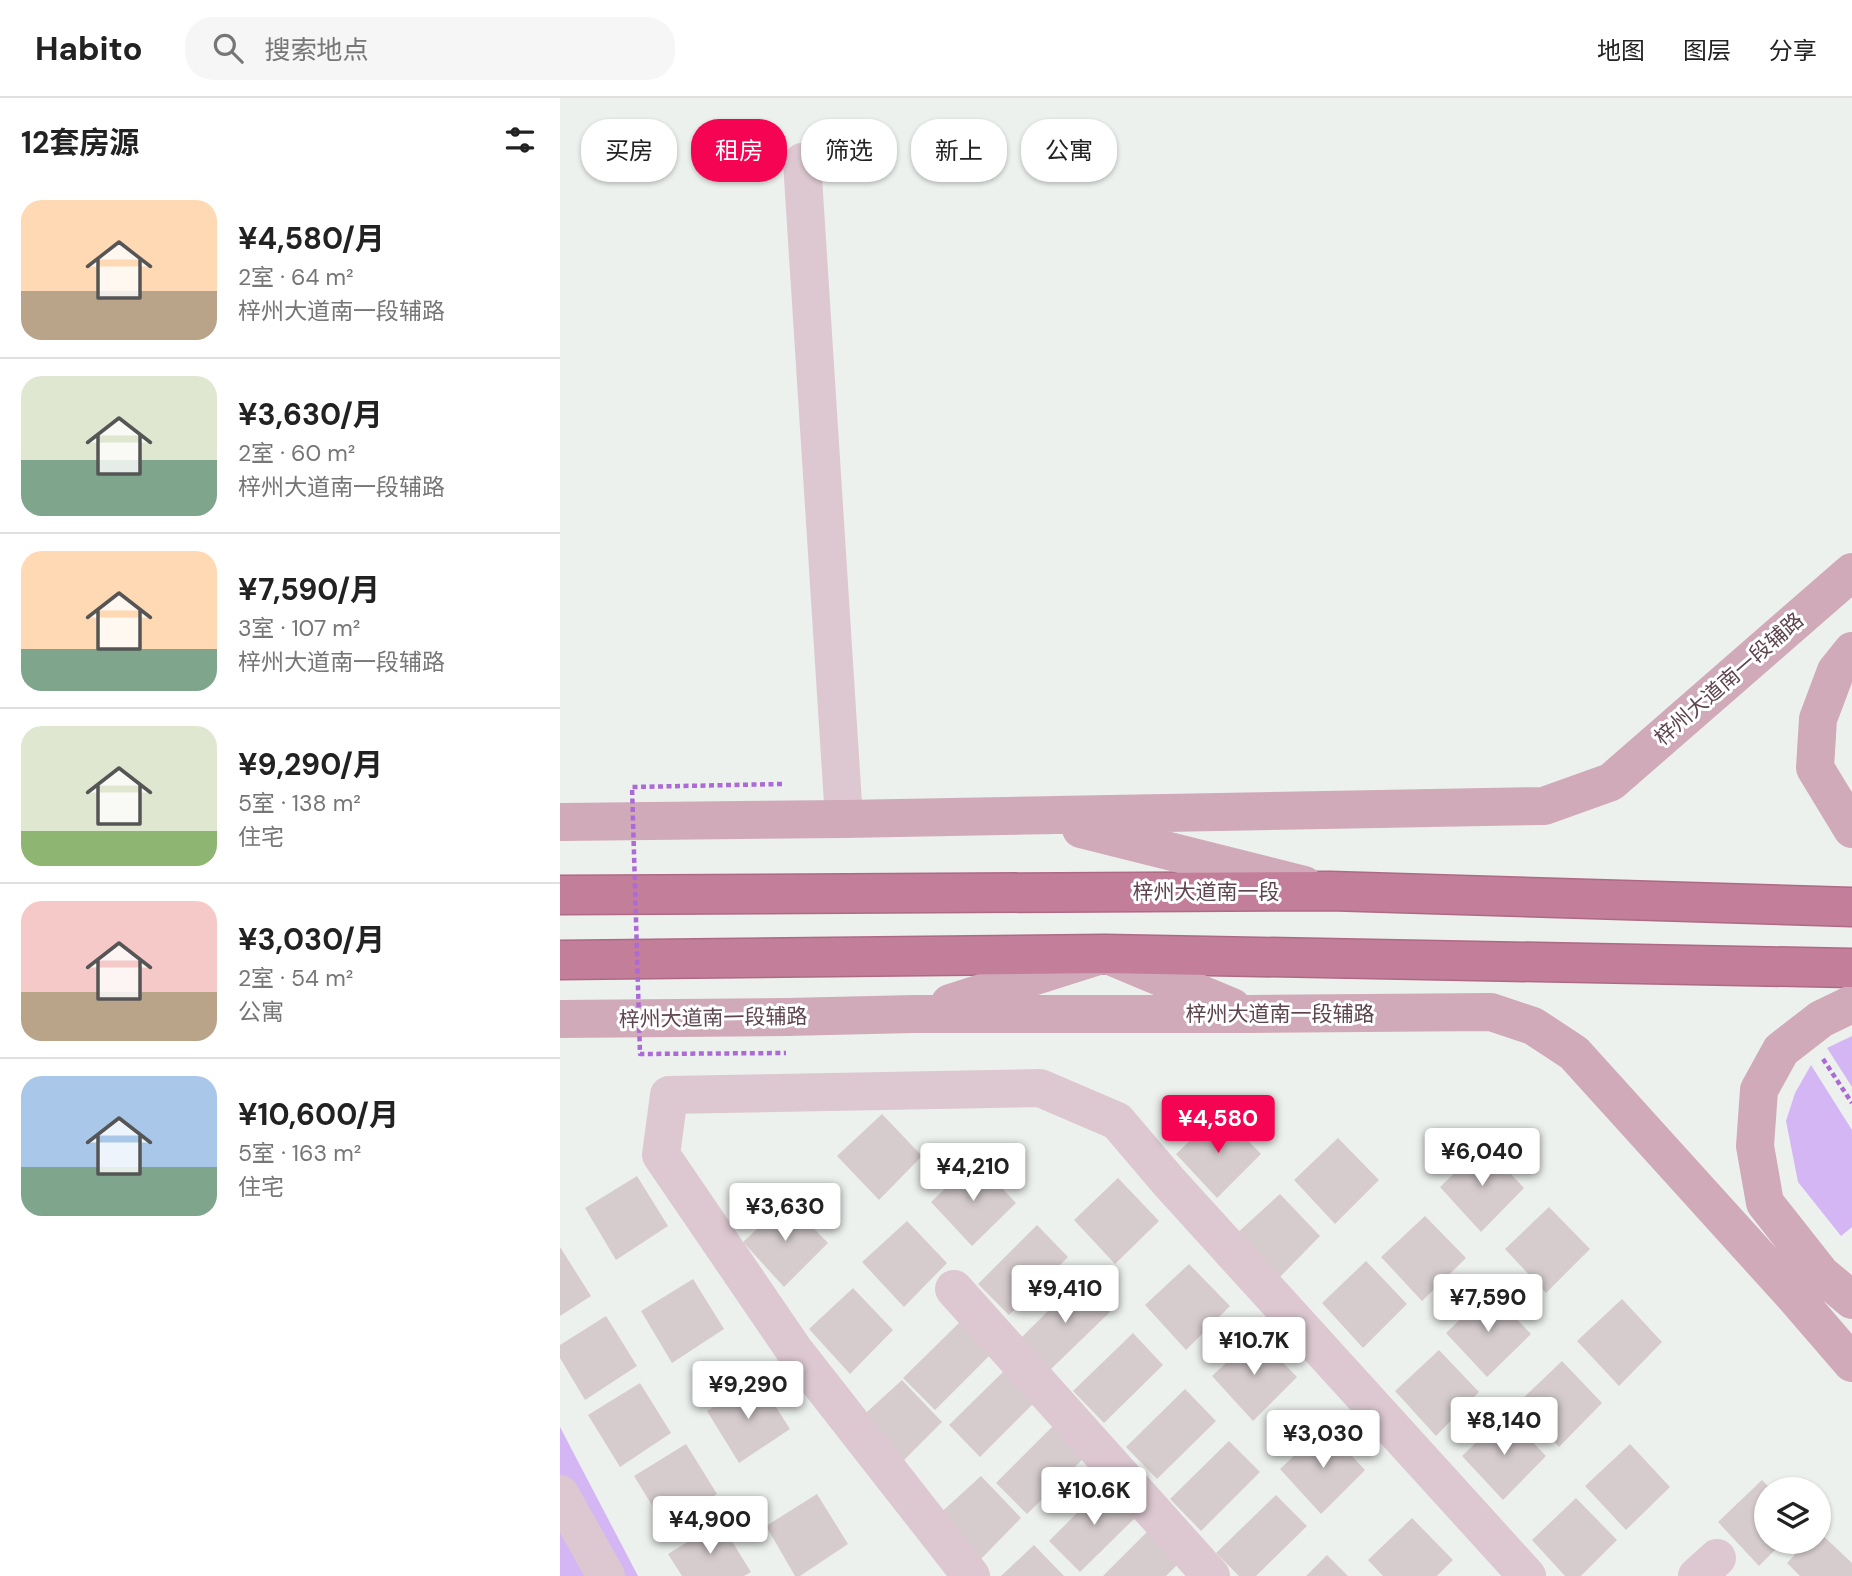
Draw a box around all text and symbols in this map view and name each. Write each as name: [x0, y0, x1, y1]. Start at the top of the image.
search box: [185, 17, 675, 80]
text: Habito: [35, 27, 143, 70]
icon: search: [209, 29, 247, 67]
text: 搜索地点: [265, 33, 369, 67]
text: 地图: [1597, 35, 1645, 66]
text: 图层: [1683, 35, 1731, 66]
text: 分享: [1769, 35, 1817, 66]
chip: 买房: [581, 119, 677, 182]
chip: 租房: [691, 119, 787, 182]
chip: 筛选: [801, 119, 897, 182]
chip: 新上: [911, 119, 1007, 182]
chip: 公寓: [1021, 119, 1117, 182]
icon: filters: [501, 121, 539, 159]
text: 12套房源: [21, 123, 139, 162]
text: ¥4,580/月: [238, 219, 385, 258]
icon: home: [77, 228, 161, 312]
text: 2室 · 64 m²: [238, 262, 354, 292]
text: 梓州大道南一段辅路: [238, 296, 445, 326]
text: ¥3,630/月: [238, 395, 383, 434]
icon: home: [77, 404, 161, 488]
text: 2室 · 60 m²: [238, 438, 355, 468]
text: 梓州大道南一段辅路: [238, 472, 445, 502]
text: ¥7,590/月: [238, 570, 380, 609]
icon: home: [77, 579, 161, 663]
street label: 梓州大道南一段辅路: [1648, 606, 1810, 752]
text: 3室 · 107 m²: [238, 613, 360, 643]
text: 梓州大道南一段辅路: [238, 647, 445, 677]
text: ¥9,290/月: [238, 745, 383, 784]
icon: home: [77, 754, 161, 838]
text: 5室 · 138 m²: [238, 788, 361, 818]
text: 住宅: [238, 822, 284, 852]
street label: 梓州大道南一段: [1133, 878, 1280, 906]
text: ¥3,030/月: [238, 920, 385, 959]
icon: home: [77, 929, 161, 1013]
text: 2室 · 54 m²: [238, 963, 353, 993]
text: 公寓: [238, 997, 284, 1027]
street label: 梓州大道南一段辅路: [1186, 1000, 1375, 1028]
street label: 梓州大道南一段辅路: [618, 1002, 808, 1034]
text: ¥10,600/月: [238, 1095, 399, 1134]
pin: ¥4,580: [1161, 1096, 1275, 1155]
text: ¥4,580: [1178, 1103, 1258, 1133]
icon: home: [77, 1104, 161, 1188]
pin: ¥6,040: [1425, 1128, 1539, 1188]
text: ¥6,040: [1441, 1136, 1523, 1166]
text: 5室 · 163 m²: [238, 1138, 361, 1168]
pin: ¥4,210: [916, 1144, 1030, 1203]
text: ¥4,210: [936, 1151, 1010, 1181]
text: 住宅: [238, 1172, 284, 1202]
pin: ¥3,630: [728, 1184, 842, 1243]
text: ¥3,630: [745, 1191, 825, 1221]
pin: ¥9,410: [1008, 1266, 1122, 1325]
text: ¥9,410: [1028, 1273, 1102, 1303]
pin: ¥7,590: [1431, 1274, 1545, 1334]
text: ¥7,590: [1450, 1282, 1526, 1312]
pin: ¥10.7K: [1197, 1318, 1311, 1377]
text: ¥10.7K: [1218, 1325, 1290, 1355]
pin: ¥9,290: [691, 1362, 805, 1421]
text: ¥9,290: [708, 1369, 788, 1399]
pin: ¥8,140: [1447, 1398, 1561, 1457]
text: ¥8,140: [1467, 1405, 1541, 1435]
pin: ¥3,030: [1266, 1410, 1380, 1470]
text: ¥3,030: [1283, 1418, 1363, 1448]
pin: ¥10.6K: [1037, 1468, 1151, 1527]
text: ¥10.6K: [1057, 1475, 1131, 1505]
map controls: [1754, 1477, 1831, 1554]
button: layers: [1754, 1477, 1831, 1554]
pin: ¥4,900: [653, 1496, 767, 1556]
text: ¥4,900: [669, 1504, 751, 1534]

